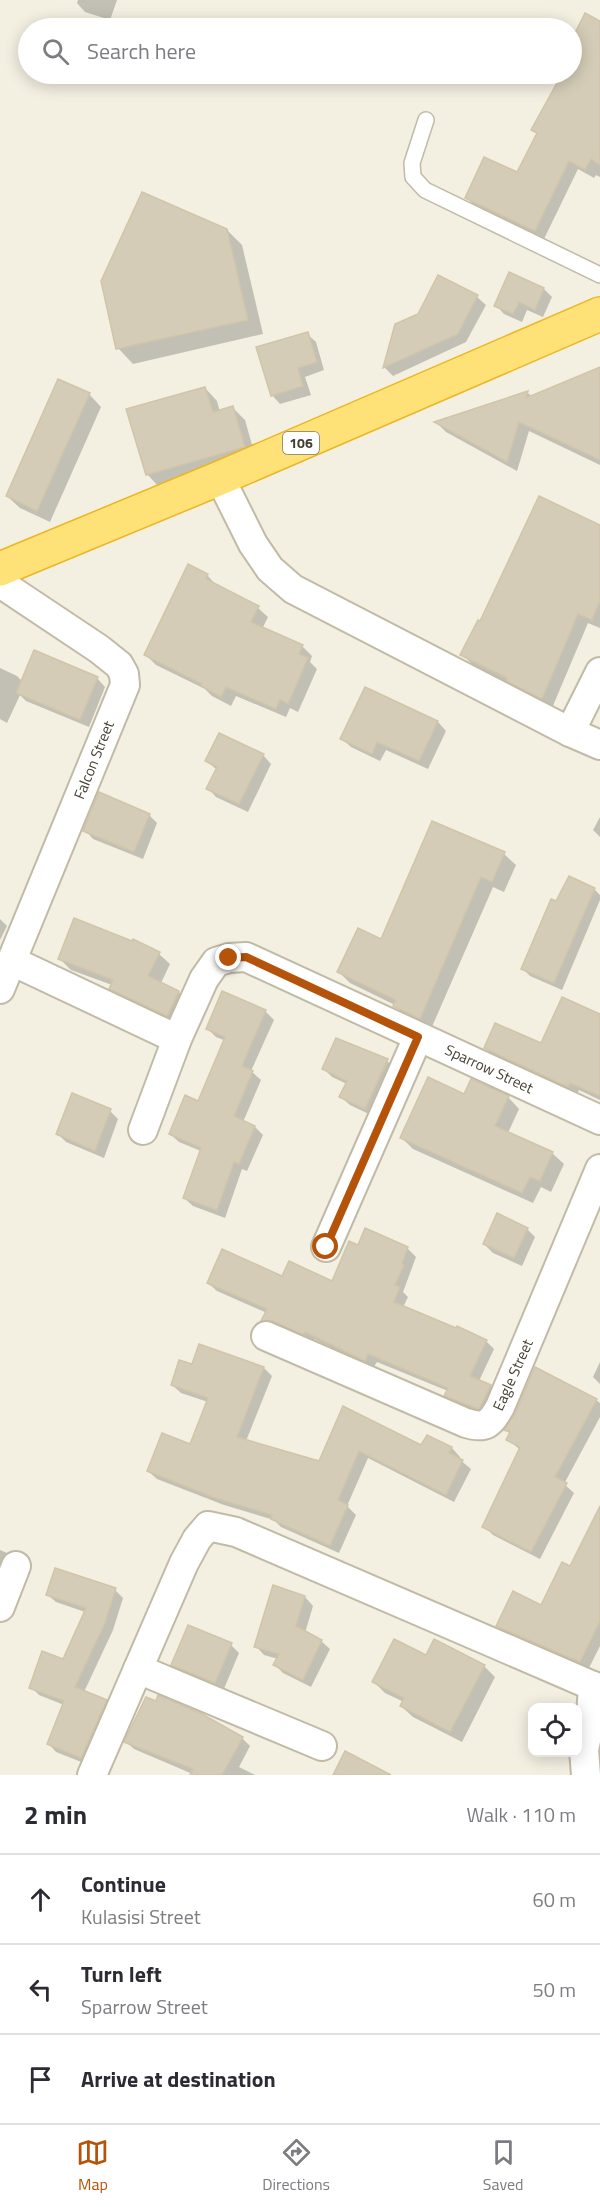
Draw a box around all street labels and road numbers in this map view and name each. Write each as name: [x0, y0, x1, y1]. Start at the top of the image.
road number: 106: [283, 432, 319, 454]
street label: Falcon Street: [67, 716, 120, 802]
street label: Sparrow Street: [441, 1038, 538, 1099]
street label: Eagle Street: [486, 1334, 539, 1414]

